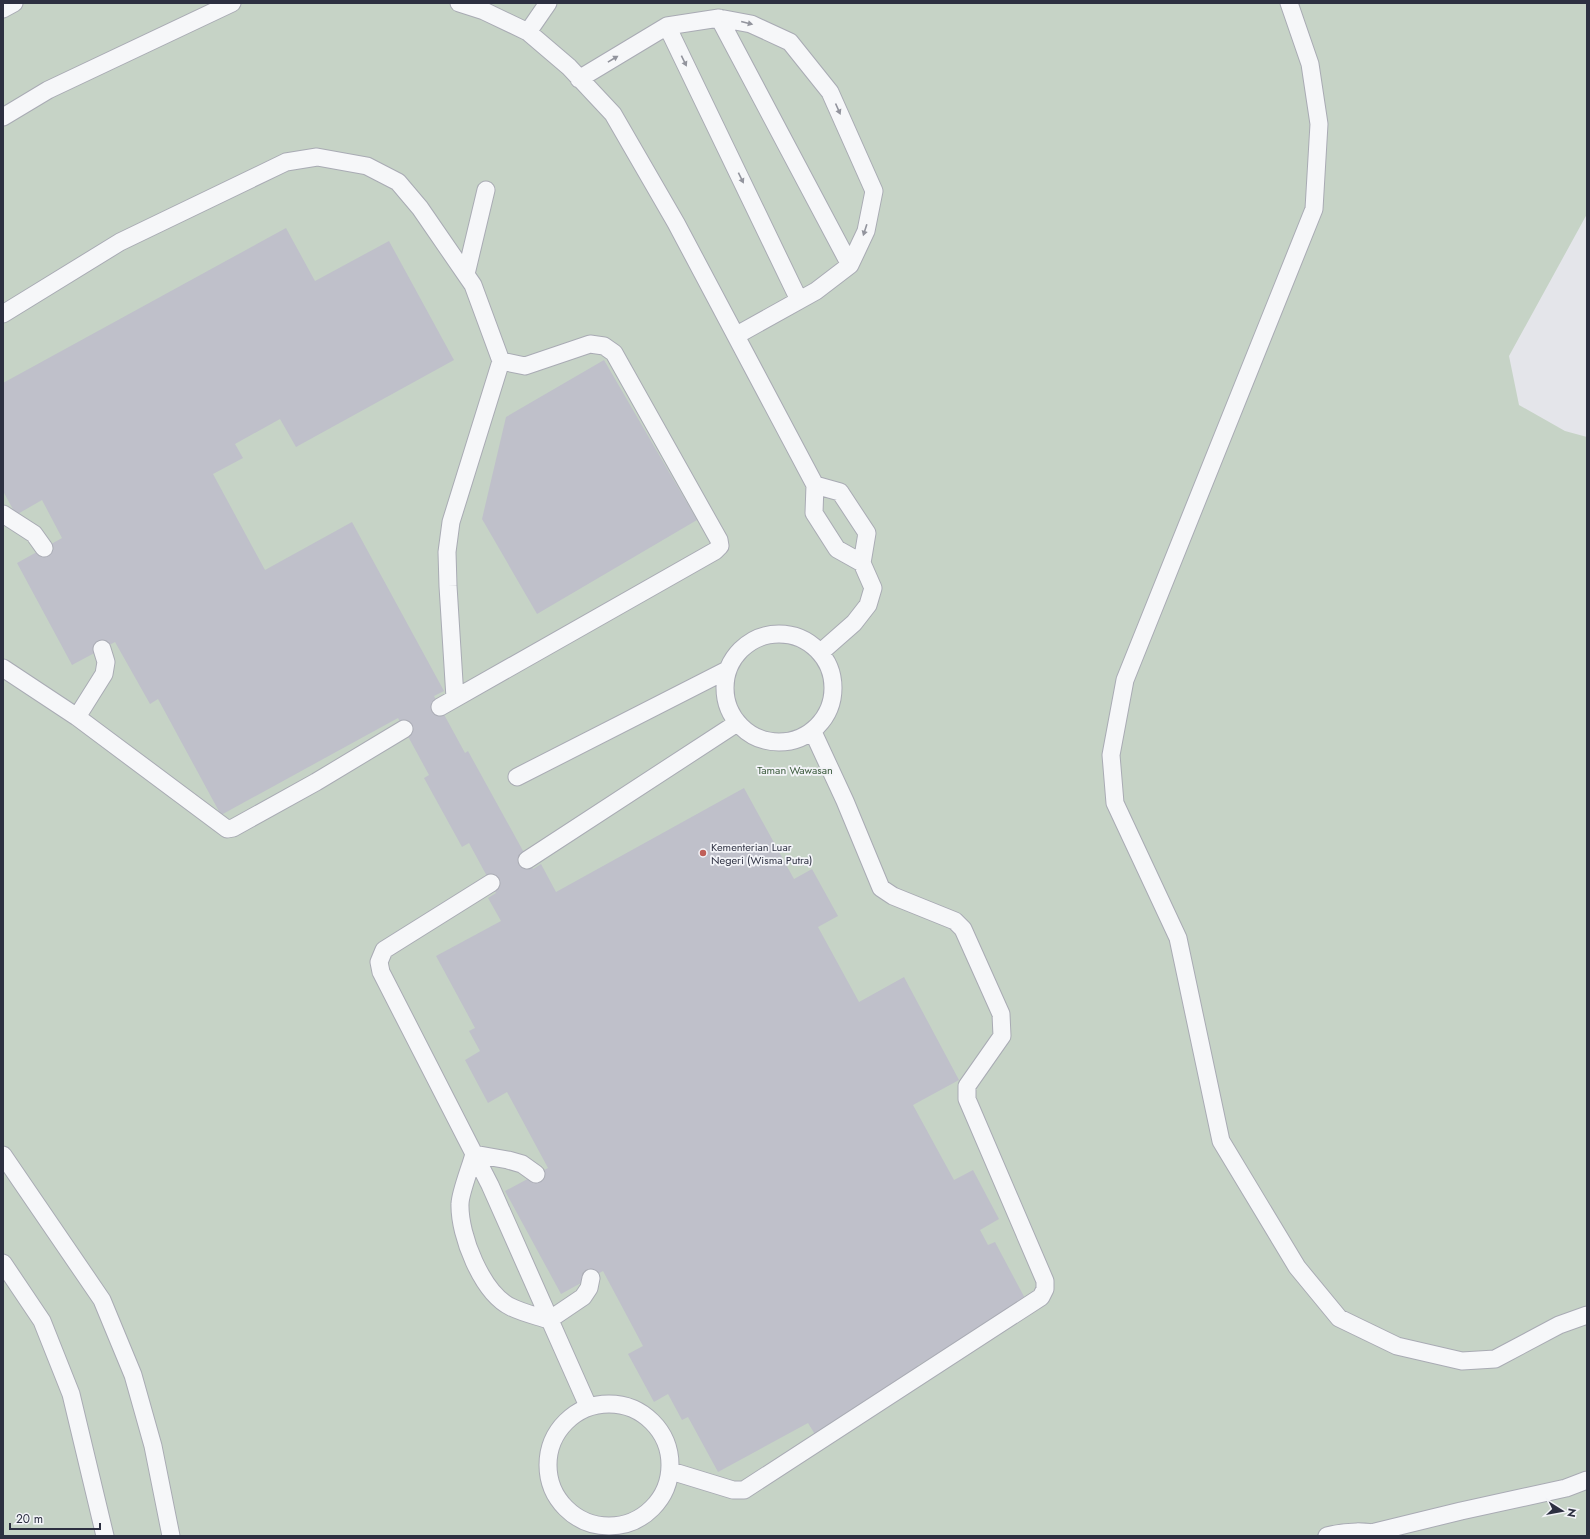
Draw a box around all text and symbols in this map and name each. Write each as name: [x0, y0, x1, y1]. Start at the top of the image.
one-way arrow: [740, 21, 753, 27]
one-way arrow: [607, 55, 619, 62]
one-way arrow: [681, 55, 687, 67]
one-way arrow: [834, 103, 841, 115]
one-way arrow: [738, 173, 744, 184]
one-way arrow: [862, 225, 868, 237]
park label: Taman Wawasan: [757, 762, 833, 778]
place label: Kementerian Luar Negeri (Wisma Putra): [711, 839, 813, 868]
marker: Kementerian Luar Negeri (Wisma Putra): [698, 848, 708, 858]
north arrow: [1542, 1491, 1582, 1531]
scale bar: [10, 1505, 100, 1531]
text: N: [1563, 1507, 1581, 1519]
text: 20 m: [16, 1510, 43, 1528]

